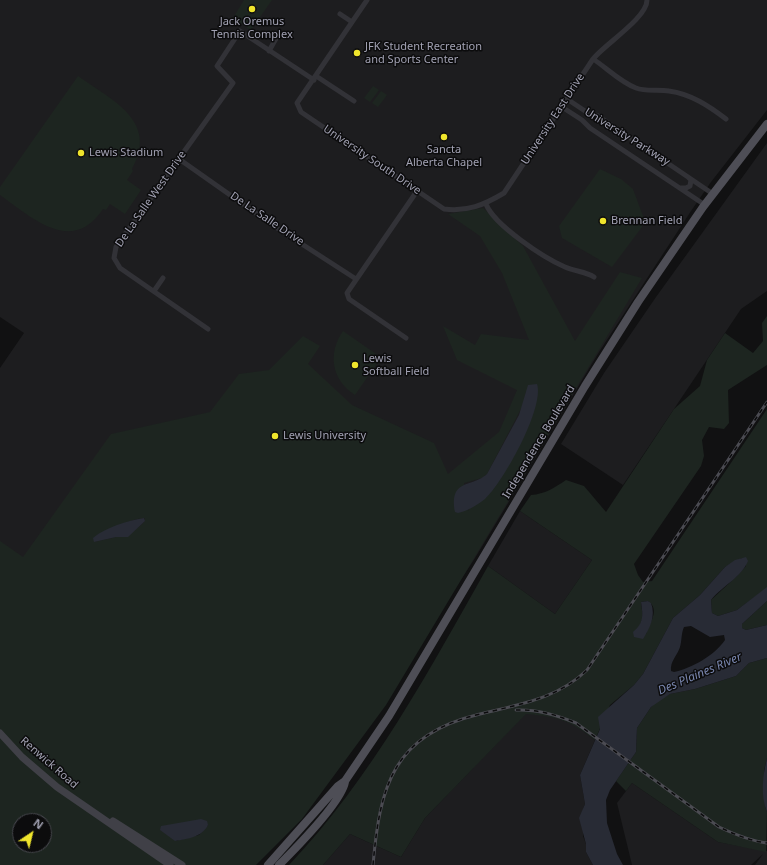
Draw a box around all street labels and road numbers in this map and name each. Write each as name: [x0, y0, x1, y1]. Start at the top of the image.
street label: University East Drive: [519, 71, 587, 167]
street label: University Parkway: [582, 105, 672, 169]
street label: University South Drive: [321, 122, 423, 198]
street label: De La Salle West Drive: [113, 148, 189, 250]
street label: De La Salle Drive: [228, 189, 306, 249]
street label: Independence Boulevard: [500, 383, 578, 501]
street label: Renwick Road: [18, 734, 80, 792]

